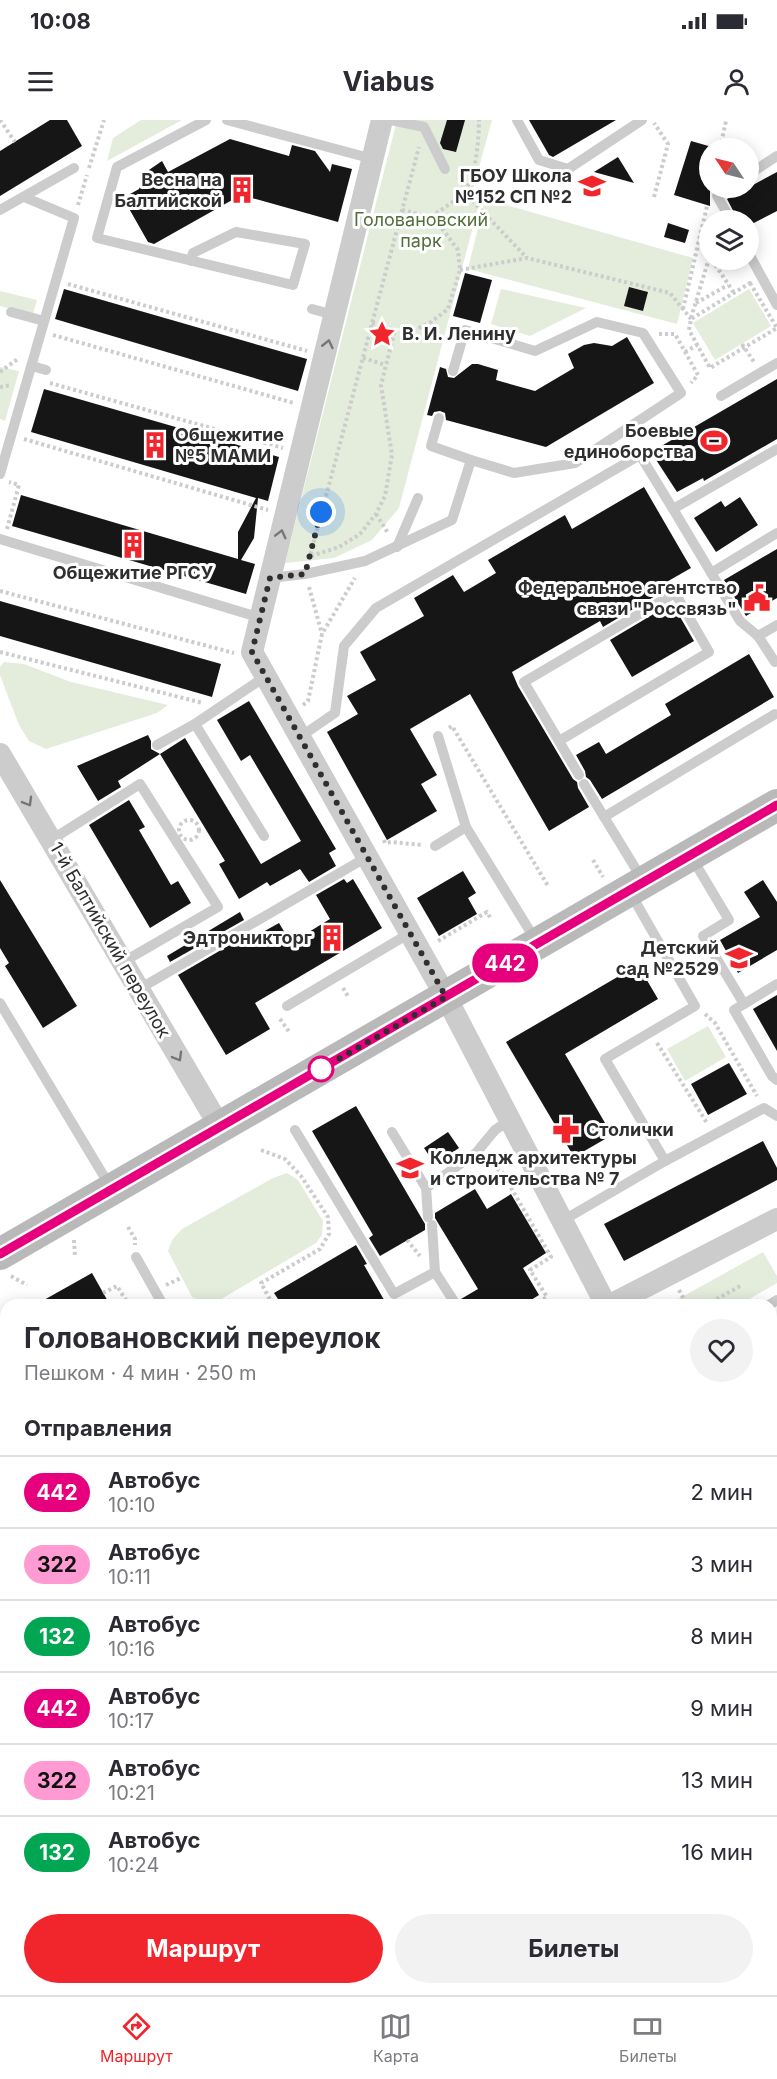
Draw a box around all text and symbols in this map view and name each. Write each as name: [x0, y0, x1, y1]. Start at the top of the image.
text: 10:08: [30, 8, 91, 34]
icon: menu: [24, 65, 57, 98]
text: Viabus: [342, 65, 435, 98]
icon: person: [720, 65, 753, 98]
north arrow: [699, 138, 759, 198]
map controls: [699, 138, 759, 270]
place label: ГБОУ Школа №152 СП №2: [455, 165, 572, 207]
place label: Весна на Балтийской: [114, 169, 222, 211]
school or university icon: ГБОУ Школа №152 СП №2: [577, 171, 607, 201]
building icon: Весна на Балтийской: [227, 175, 257, 205]
park label: Головановский парк: [354, 209, 488, 251]
button: layers: [699, 210, 759, 270]
place icon: В. И. Ленину: [367, 319, 397, 349]
place label: В. И. Ленину: [402, 323, 516, 344]
one-way arrow: [320, 339, 333, 349]
place label: Боевые единоборства: [564, 420, 694, 462]
place label: Общежитие №5 МАМИ: [175, 424, 284, 466]
sports icon: Боевые единоборства: [699, 426, 729, 456]
building icon: Общежитие №5 МАМИ: [140, 430, 170, 460]
your location: [306, 497, 336, 527]
one-way arrow: [274, 529, 287, 539]
building icon: Общежитие РГСУ: [118, 530, 148, 560]
place label: Общежитие РГСУ: [53, 562, 214, 583]
place label: Федеральное агентство связи "Россвязь": [518, 577, 737, 619]
public building icon: Федеральное агентство связи "Россвязь": [742, 583, 772, 613]
one-way arrow: [21, 796, 33, 806]
street label: 1-й Балтийский переулок: [46, 838, 175, 1041]
building icon: Эдтроникторг: [317, 923, 347, 953]
place label: Эдтроникторг: [183, 927, 312, 948]
place label: Детский сад №2529: [616, 937, 719, 979]
school or university icon: Детский сад №2529: [724, 943, 754, 973]
line badge: 442: [470, 944, 540, 982]
text: 442: [484, 951, 526, 976]
one-way arrow: [171, 1051, 183, 1061]
unlabelled marker: [308, 1056, 334, 1082]
pharmacy icon: Столички: [551, 1115, 581, 1145]
place label: Столички: [586, 1119, 674, 1140]
place label: Колледж архитектуры и строительства № 7: [430, 1147, 637, 1189]
school or university icon: Колледж архитектуры и строительства № 7: [395, 1153, 425, 1183]
button: heart: [690, 1319, 753, 1382]
text: Головановский переулок: [24, 1321, 381, 1355]
text: Пешком · 4 мин · 250 m: [24, 1361, 257, 1385]
text: Отправления: [24, 1415, 172, 1441]
text: Автобус: [108, 1467, 201, 1493]
text: 2 мин: [690, 1479, 753, 1505]
text: 442: [36, 1480, 78, 1505]
text: 10:10: [108, 1493, 155, 1517]
text: Автобус: [108, 1539, 201, 1565]
text: 3 мин: [690, 1551, 753, 1577]
text: 322: [37, 1552, 77, 1577]
text: 10:11: [108, 1565, 151, 1589]
text: Автобус: [108, 1611, 201, 1637]
text: 8 мин: [690, 1623, 753, 1649]
text: 132: [39, 1624, 75, 1649]
text: 10:16: [108, 1637, 155, 1661]
text: Автобус: [108, 1683, 201, 1709]
text: 9 мин: [690, 1695, 753, 1721]
text: 442: [36, 1696, 78, 1721]
text: 10:17: [108, 1709, 154, 1733]
text: Автобус: [108, 1755, 201, 1781]
text: 13 мин: [681, 1767, 753, 1793]
text: 322: [37, 1768, 77, 1793]
text: 10:21: [108, 1781, 155, 1805]
text: Автобус: [108, 1827, 201, 1853]
text: 16 мин: [681, 1839, 753, 1865]
text: 132: [39, 1840, 75, 1865]
text: 10:24: [108, 1853, 159, 1877]
button: Маршрут: [24, 1914, 383, 1983]
button: Билеты: [395, 1914, 753, 1983]
tab: Маршрут: [100, 2010, 173, 2066]
tab: Карта: [373, 2010, 419, 2066]
tab: Билеты: [619, 2010, 677, 2066]

